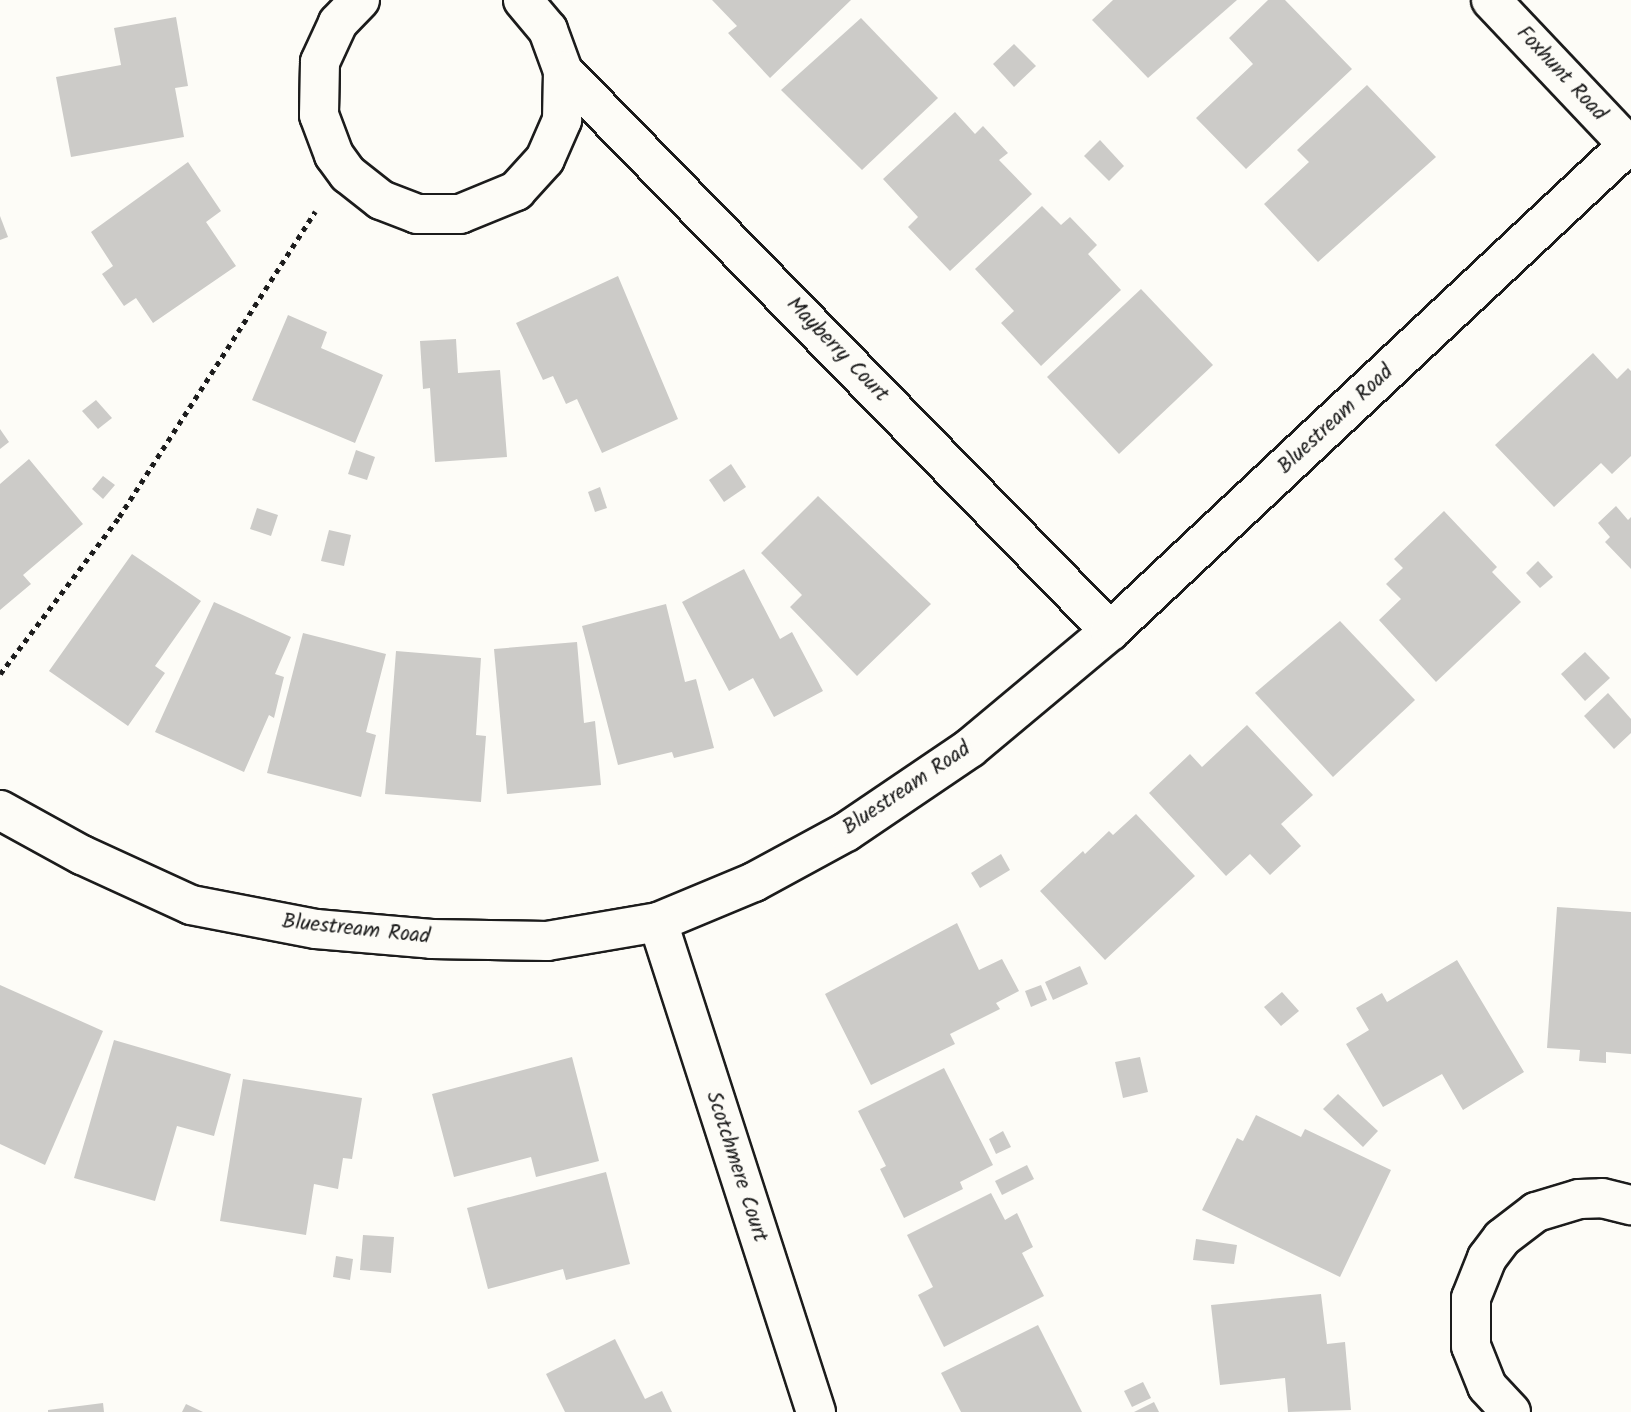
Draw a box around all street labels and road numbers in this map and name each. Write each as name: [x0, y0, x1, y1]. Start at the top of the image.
street label: Foxhunt Road: [1511, 21, 1611, 127]
street label: Mayberry Court: [781, 292, 893, 408]
street label: Bluestream Road: [1273, 360, 1399, 480]
street label: Bluestream Road: [838, 737, 976, 841]
street label: Bluestream Road: [281, 910, 431, 950]
street label: Scotchmere Court: [700, 1088, 772, 1246]

